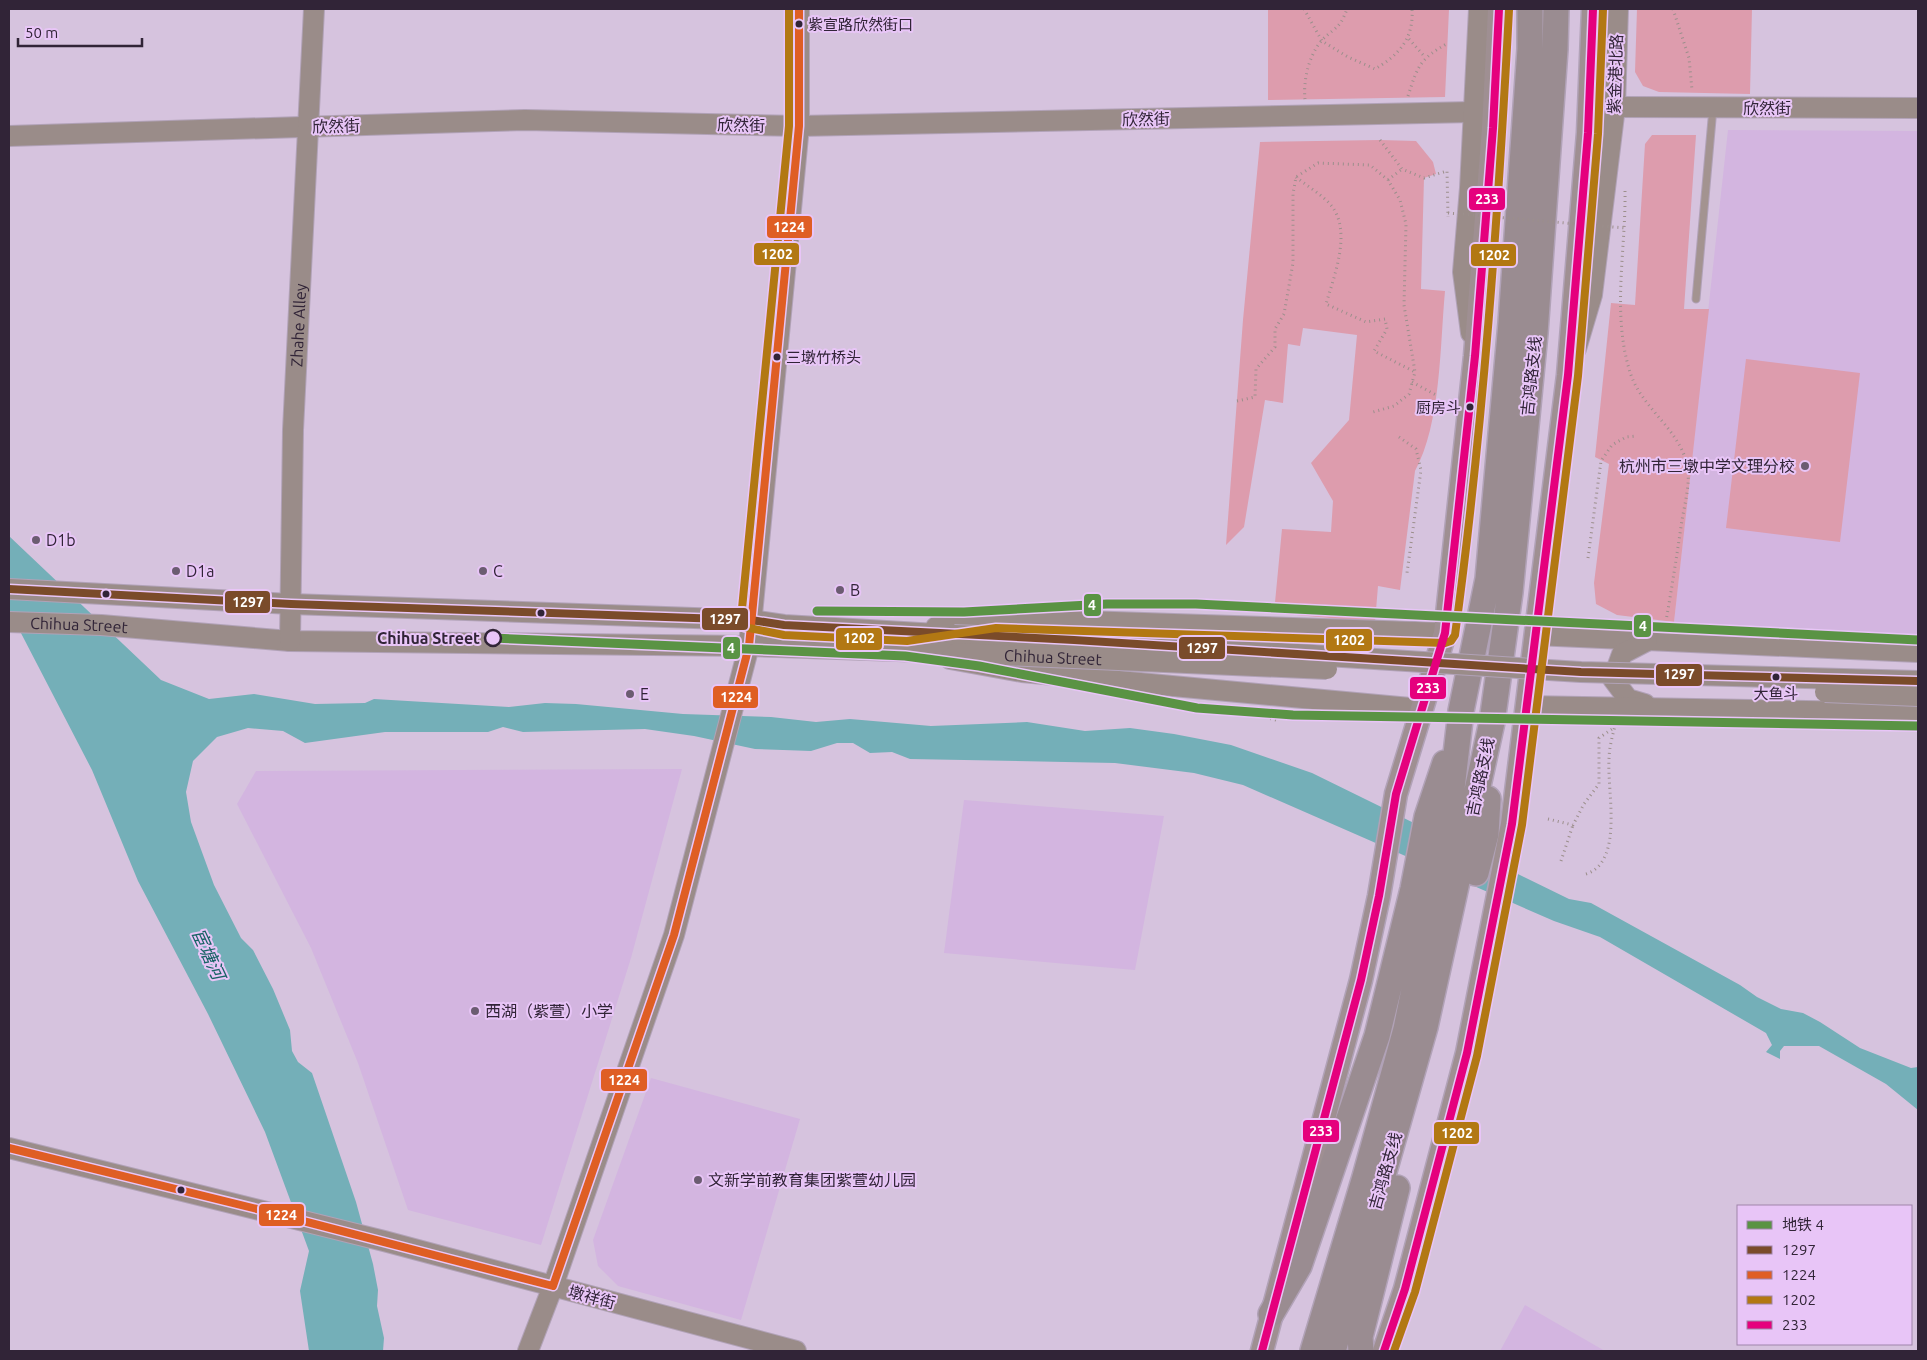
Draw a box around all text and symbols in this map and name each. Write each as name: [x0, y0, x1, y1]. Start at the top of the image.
scale bar: [18, 15, 141, 47]
place label: 紫宣路欣然街口: [808, 16, 913, 33]
marker: 紫宣路欣然街口: [794, 19, 804, 29]
text: 50 m: [25, 24, 58, 41]
street label: 紫金港北路: [1605, 34, 1625, 114]
street label: 欣然街: [1743, 99, 1791, 117]
street label: 欣然街: [1122, 110, 1170, 128]
street label: 欣然街: [312, 116, 360, 136]
street label: 欣然街: [717, 116, 765, 134]
line badge: 233: [1468, 187, 1506, 211]
text: 233: [1475, 191, 1499, 207]
line badge: 1224: [766, 215, 813, 239]
text: 1224: [773, 219, 805, 235]
line badge: 1202: [753, 242, 800, 266]
line badge: 1202: [1470, 243, 1517, 267]
text: 1202: [761, 246, 793, 262]
text: 1202: [1478, 247, 1510, 263]
street label: Zhahe Alley: [287, 283, 309, 367]
street label: 吉鸿路支线: [1518, 335, 1544, 417]
place label: 三墩竹桥头: [786, 349, 861, 366]
marker: 三墩竹桥头: [772, 352, 782, 362]
place label: 厨房斗: [1416, 399, 1461, 416]
marker: 厨房斗: [1465, 402, 1475, 412]
place label: 杭州市三墩中学文理分校: [1619, 457, 1795, 475]
marker: 杭州市三墩中学文理分校: [1799, 460, 1811, 472]
place label: D1b: [46, 531, 76, 549]
marker: D1b: [30, 534, 42, 546]
place label: D1a: [186, 562, 215, 580]
place label: C: [493, 562, 503, 580]
marker: D1a: [170, 565, 182, 577]
marker: C: [477, 565, 489, 577]
place label: B: [850, 581, 860, 599]
marker: B: [834, 584, 846, 596]
unlabelled marker: [101, 589, 111, 599]
line badge: 1297: [224, 590, 271, 614]
line badge: 4: [1083, 593, 1102, 617]
text: 1297: [232, 594, 264, 610]
text: 4: [1088, 597, 1096, 613]
line badge: 1297: [701, 607, 749, 631]
unlabelled marker: [536, 608, 546, 618]
text: 1297: [709, 611, 741, 627]
street label: Chihua Street: [30, 614, 129, 636]
line badge: 4: [1633, 614, 1652, 638]
text: 4: [1639, 618, 1647, 634]
line badge: 1202: [835, 627, 883, 651]
line badge: 1202: [1325, 628, 1373, 652]
place label: Chihua Street: [377, 629, 480, 647]
marker: Chihua Street: [484, 629, 502, 647]
text: 1202: [843, 630, 875, 646]
text: 1202: [1333, 632, 1365, 648]
line badge: 4: [722, 636, 741, 660]
line badge: 1297: [1178, 636, 1226, 660]
text: 4: [727, 640, 735, 656]
text: 1297: [1186, 640, 1218, 656]
street label: Chihua Street: [1004, 646, 1103, 668]
line badge: 1297: [1655, 663, 1703, 687]
text: 1297: [1663, 666, 1695, 682]
marker: 大鱼斗: [1771, 672, 1781, 682]
line badge: 233: [1409, 676, 1447, 700]
text: 233: [1416, 680, 1440, 696]
place label: E: [640, 685, 649, 703]
line badge: 1224: [712, 685, 759, 709]
place label: 大鱼斗: [1753, 685, 1799, 702]
marker: E: [624, 688, 636, 700]
text: 1224: [720, 689, 752, 705]
street label: 吉鸿路支线: [1463, 736, 1497, 818]
water label: 宦塘河: [188, 925, 231, 985]
place label: 西湖（紫萱）小学: [485, 1002, 613, 1020]
marker: 西湖（紫萱）小学: [469, 1005, 481, 1017]
line badge: 1224: [600, 1068, 648, 1092]
text: 1224: [608, 1072, 640, 1088]
line badge: 233: [1302, 1119, 1340, 1143]
line badge: 1202: [1433, 1121, 1480, 1145]
text: 233: [1309, 1123, 1333, 1139]
text: 1202: [1441, 1125, 1473, 1141]
street label: 吉鸿路支线: [1365, 1130, 1405, 1212]
place label: 文新学前教育集团紫萱幼儿园: [708, 1171, 916, 1189]
marker: 文新学前教育集团紫萱幼儿园: [692, 1174, 704, 1186]
unlabelled marker: [176, 1185, 186, 1195]
line badge: 1224: [258, 1203, 305, 1227]
legend: [1737, 1205, 1912, 1345]
text: 1224: [265, 1207, 297, 1223]
text: 地铁 4: [1782, 1216, 1824, 1233]
text: 1297: [1782, 1241, 1816, 1258]
text: 1224: [1782, 1266, 1816, 1283]
street label: 墩祥街: [566, 1282, 618, 1312]
text: 1202: [1782, 1291, 1816, 1308]
text: 233: [1782, 1316, 1807, 1333]

